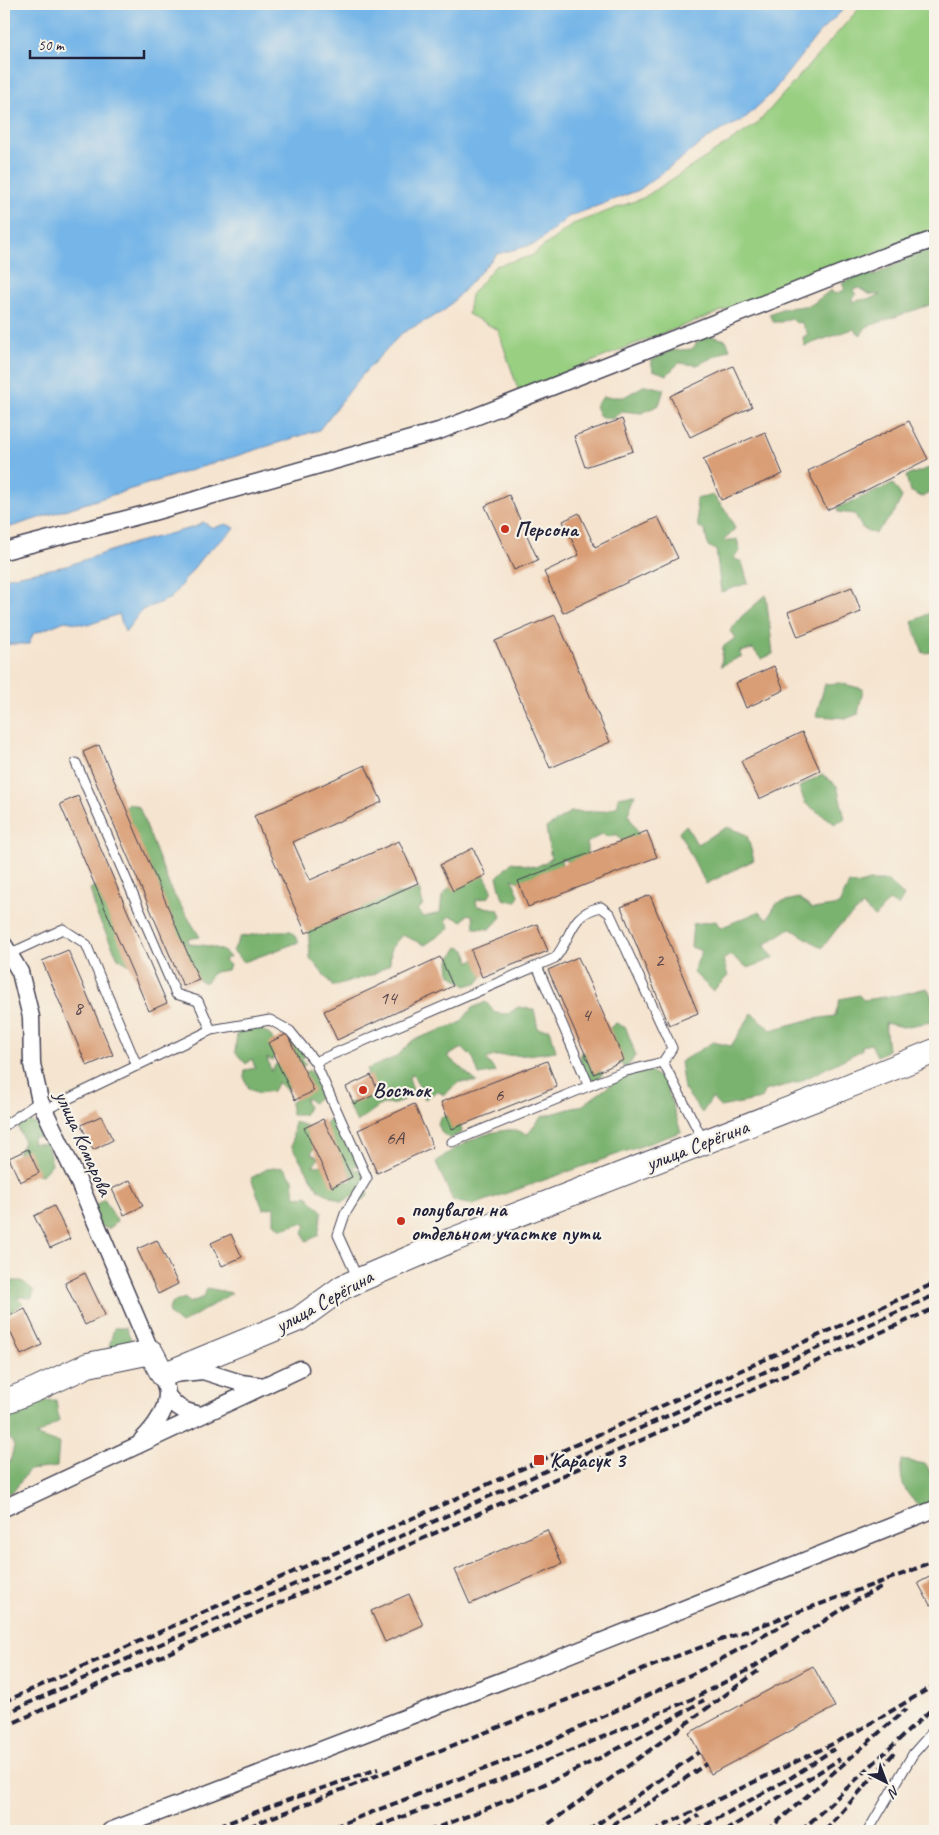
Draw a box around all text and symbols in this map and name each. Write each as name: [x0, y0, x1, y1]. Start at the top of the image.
scale bar: [30, 28, 144, 60]
text: 50 m: [38, 36, 65, 55]
place label: Персона: [515, 516, 580, 542]
marker: Персона: [499, 523, 511, 535]
house number: 2: [655, 948, 665, 972]
house number: 14: [379, 986, 399, 1010]
house number: 8: [74, 996, 85, 1020]
house number: 4: [582, 1003, 593, 1027]
place label: Восток: [373, 1077, 432, 1103]
house number: 6: [495, 1083, 505, 1107]
marker: Восток: [357, 1084, 369, 1096]
street label: улица Комарова: [48, 1085, 119, 1201]
street label: улица Серёгина: [640, 1113, 753, 1177]
house number: 6А: [386, 1126, 406, 1150]
place label: полувагон на отдельном участке пути: [411, 1196, 602, 1246]
marker: полувагон на отдельном участке пути: [395, 1215, 407, 1227]
street label: улица Серёгина: [269, 1263, 379, 1339]
place label: Карасук 3: [550, 1447, 627, 1473]
marker: Карасук 3: [532, 1453, 546, 1467]
north arrow: [862, 1758, 912, 1808]
text: N: [884, 1782, 903, 1802]

